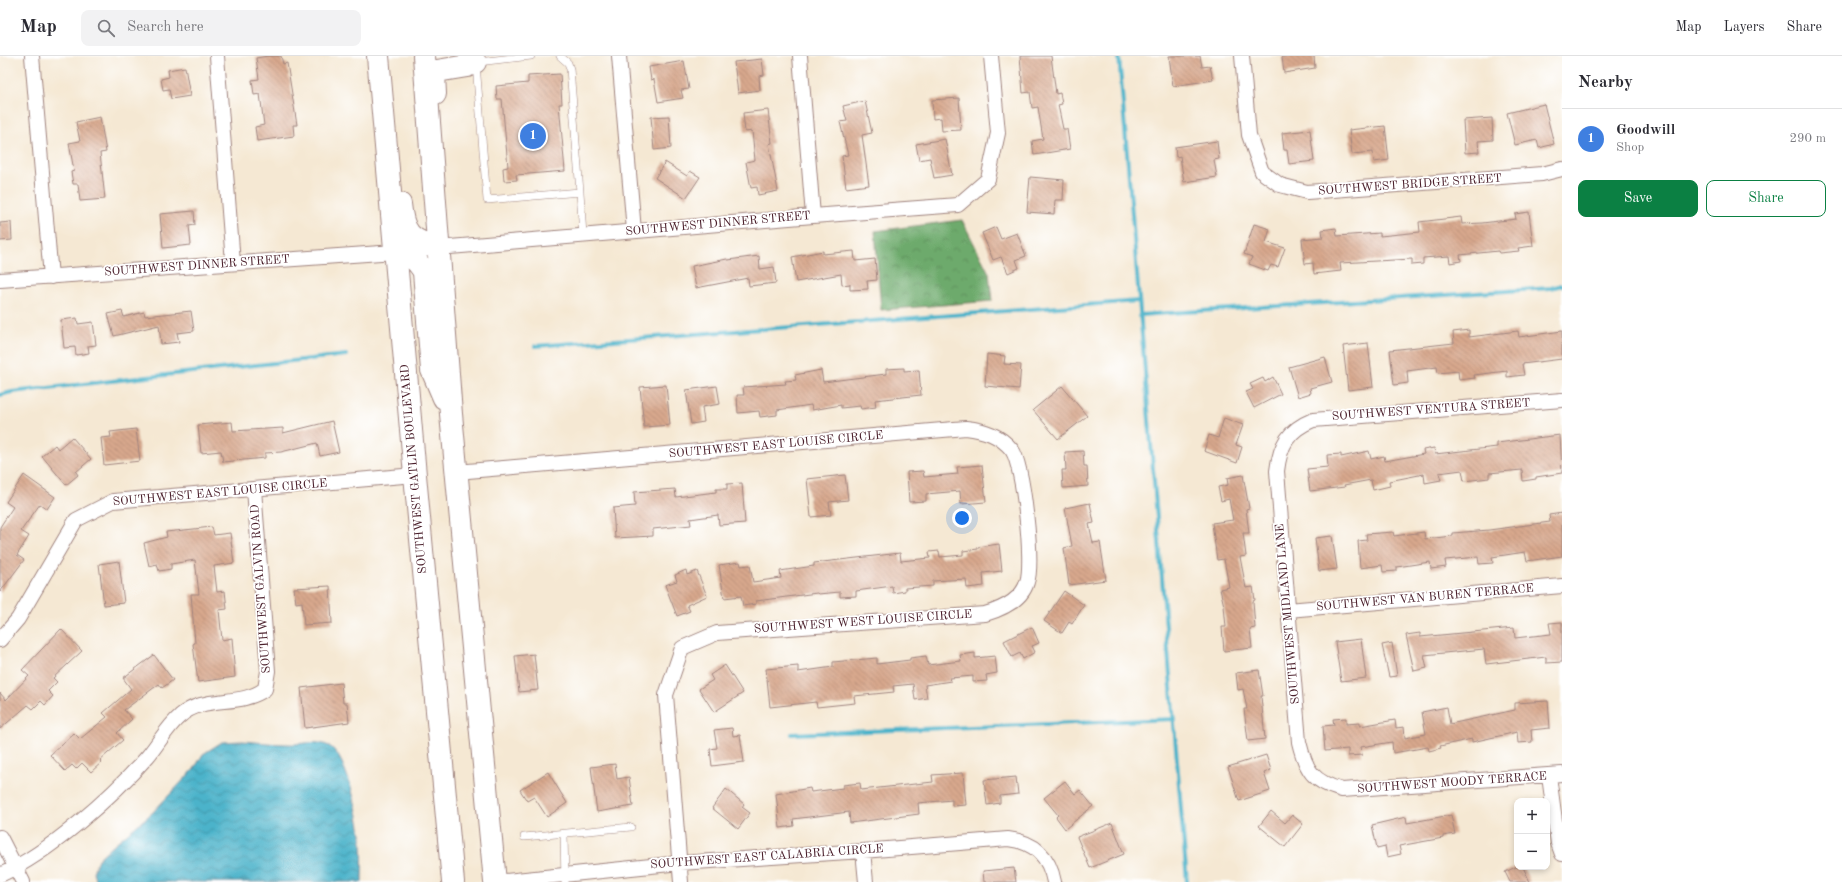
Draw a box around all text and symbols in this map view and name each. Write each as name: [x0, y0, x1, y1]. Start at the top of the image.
search box: [81, 10, 361, 46]
icon: search: [95, 17, 117, 39]
text: Map: [20, 18, 57, 37]
text: Search here: [127, 20, 204, 35]
text: Map: [1676, 20, 1702, 34]
text: Layers: [1724, 20, 1765, 34]
text: Share: [1787, 20, 1822, 34]
text: Nearby: [1578, 74, 1633, 91]
pin: 1: [520, 121, 546, 151]
text: Goodwill: [1616, 123, 1675, 138]
text: 1: [1587, 132, 1595, 145]
text: 290 m: [1789, 132, 1826, 145]
text: Shop: [1616, 141, 1644, 154]
street label: SOUTHWEST BRIDGE STREET: [1318, 173, 1502, 197]
button: Save: [1578, 180, 1698, 217]
button: Share: [1706, 180, 1826, 217]
street label: SOUTHWEST DINNER STREET: [625, 210, 811, 238]
street label: SOUTHWEST DINNER STREET: [104, 254, 290, 278]
street label: SOUTHWEST GATLIN BOULEVARD: [399, 364, 429, 574]
street label: SOUTHWEST VENTURA STREET: [1331, 397, 1531, 423]
street label: SOUTHWEST EAST LOUISE CIRCLE: [668, 430, 884, 460]
street label: SOUTHWEST EAST LOUISE CIRCLE: [112, 478, 328, 508]
street label: SOUTHWEST GALVIN ROAD: [249, 504, 273, 674]
your location: [952, 508, 972, 528]
street label: SOUTHWEST MIDLAND LANE: [1274, 523, 1302, 705]
street label: SOUTHWEST VAN BUREN TERRACE: [1316, 583, 1534, 613]
street label: SOUTHWEST WEST LOUISE CIRCLE: [753, 608, 973, 636]
street label: SOUTHWEST MOODY TERRACE: [1357, 770, 1547, 796]
map controls: [1514, 798, 1550, 870]
button: +: [1514, 798, 1550, 834]
button: −: [1514, 834, 1550, 870]
street label: SOUTHWEST EAST CALABRIA CIRCLE: [650, 843, 884, 871]

